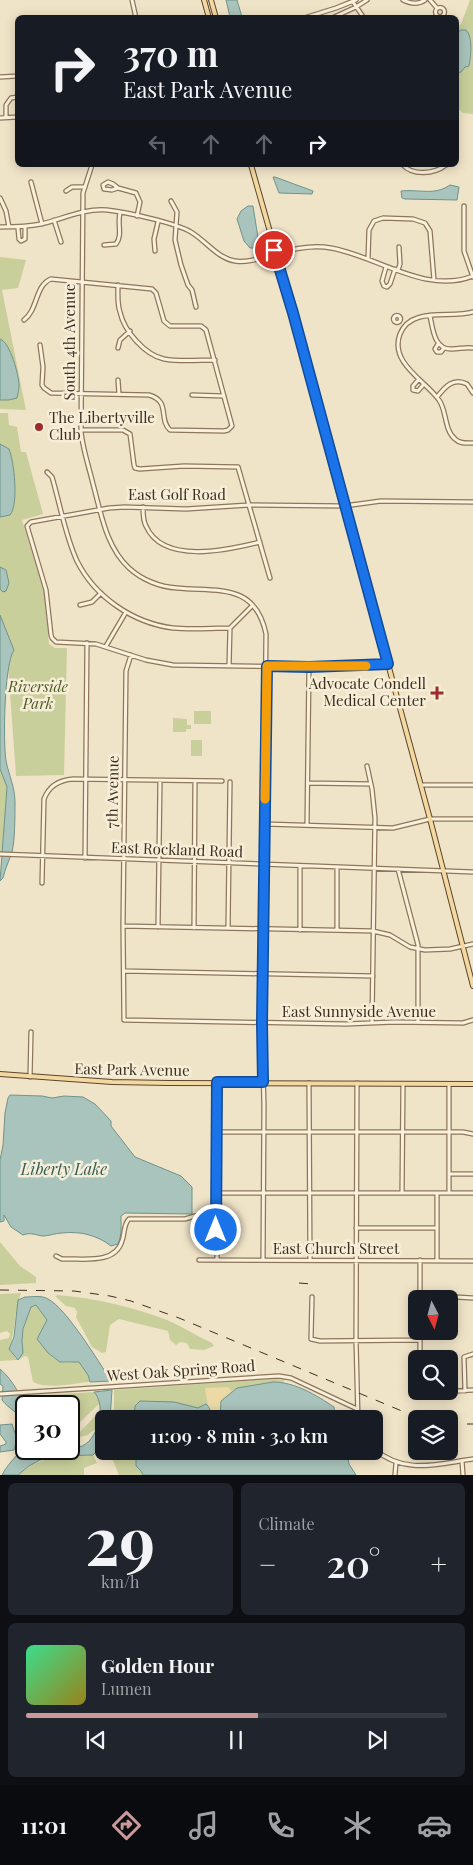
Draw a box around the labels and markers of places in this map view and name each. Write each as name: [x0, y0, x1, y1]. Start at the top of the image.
pin: [253, 229, 295, 271]
place label: The Libertyville Club: [49, 407, 155, 444]
marker: The Libertyville Club: [33, 421, 45, 433]
place label: Advocate Condell Medical Center: [308, 673, 426, 710]
marker: Advocate Condell Medical Center: [430, 686, 444, 700]

